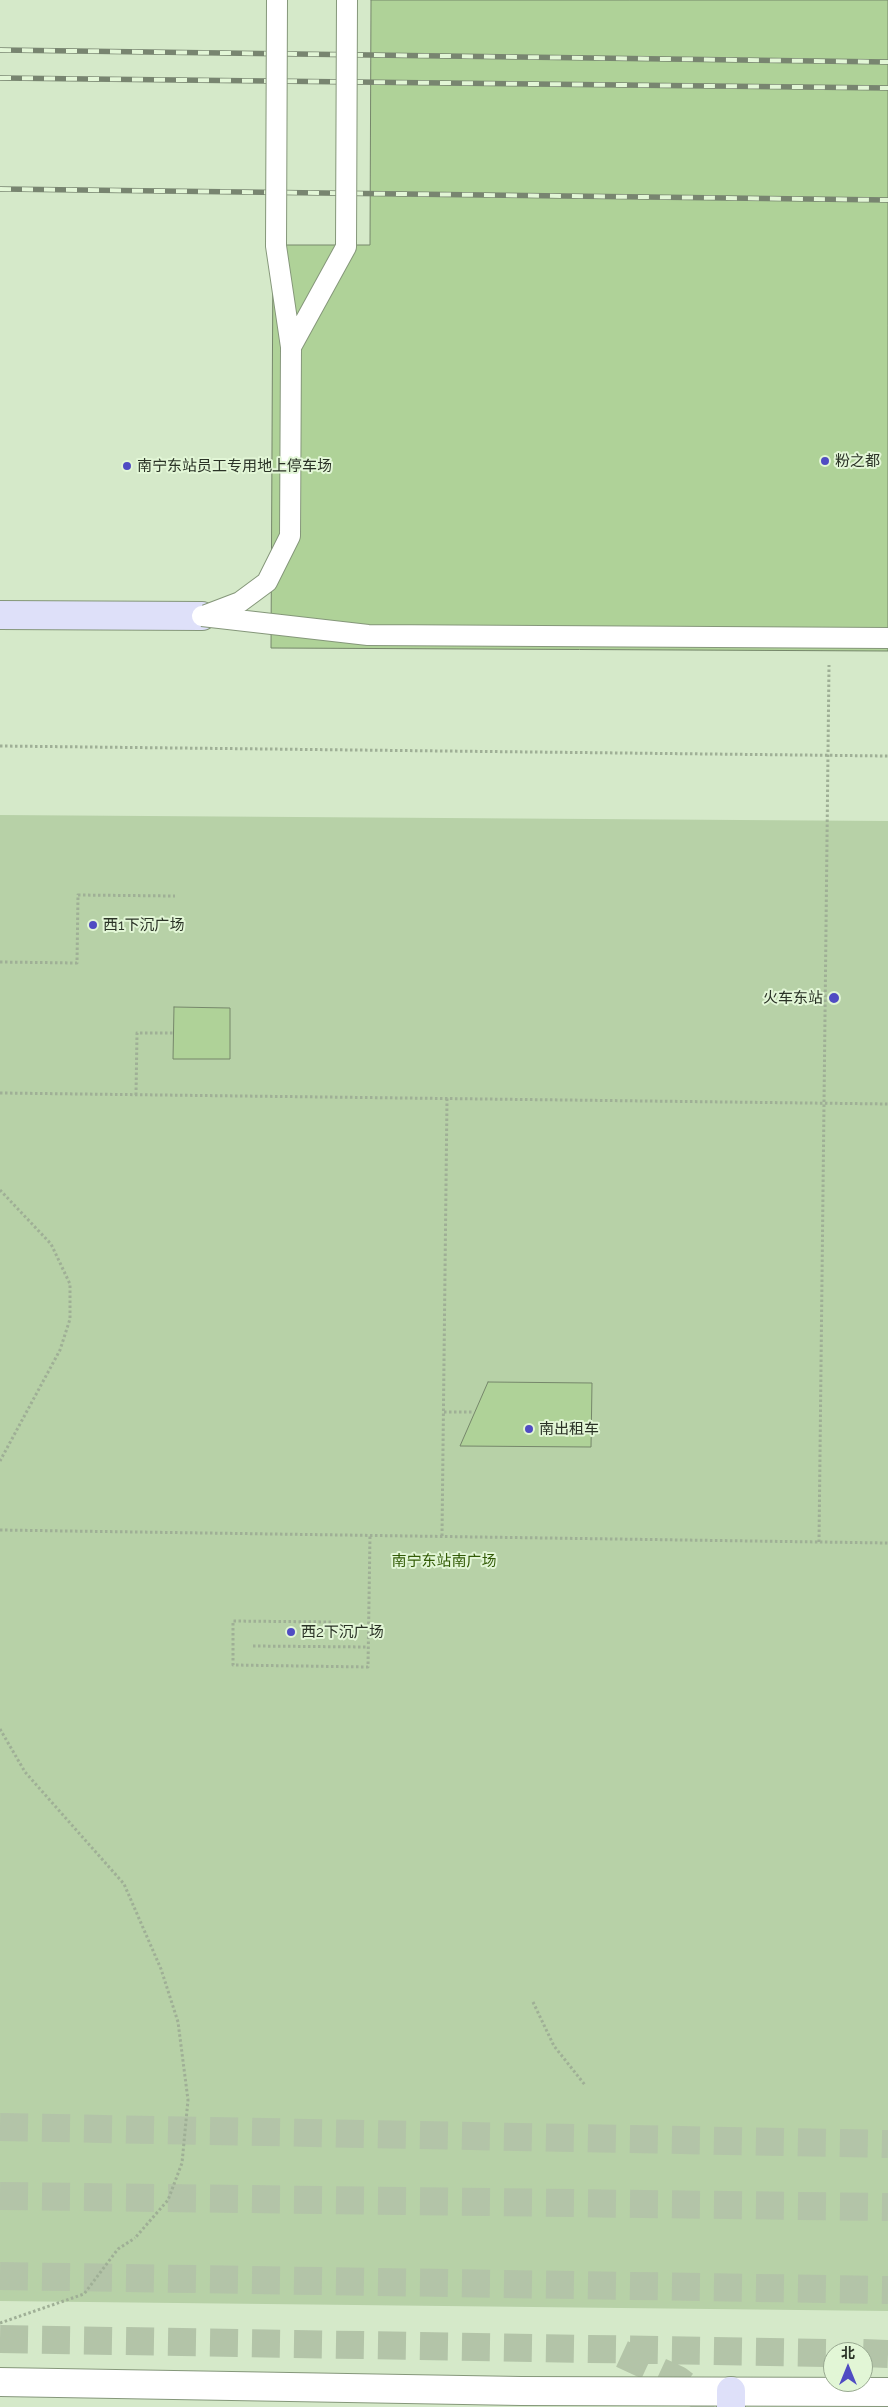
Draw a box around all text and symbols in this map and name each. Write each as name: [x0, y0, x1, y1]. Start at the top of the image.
place label: 粉之都: [835, 452, 880, 470]
marker: 粉之都: [819, 455, 831, 467]
place label: 南宁东站员工专用地上停车场: [137, 457, 332, 475]
marker: 南宁东站员工专用地上停车场: [121, 460, 133, 472]
place label: 西1下沉广场: [103, 916, 184, 934]
marker: 西1下沉广场: [87, 919, 99, 931]
place label: 火车东站: [763, 989, 823, 1007]
marker: 火车东站: [827, 991, 841, 1005]
place label: 南出租车: [539, 1420, 599, 1438]
marker: 南出租车: [523, 1423, 535, 1435]
park label: 南宁东站南广场: [392, 1552, 496, 1570]
place label: 西2下沉广场: [301, 1623, 384, 1641]
marker: 西2下沉广场: [285, 1626, 297, 1638]
north arrow: [823, 2342, 873, 2392]
text: 北: [841, 2345, 855, 2361]

